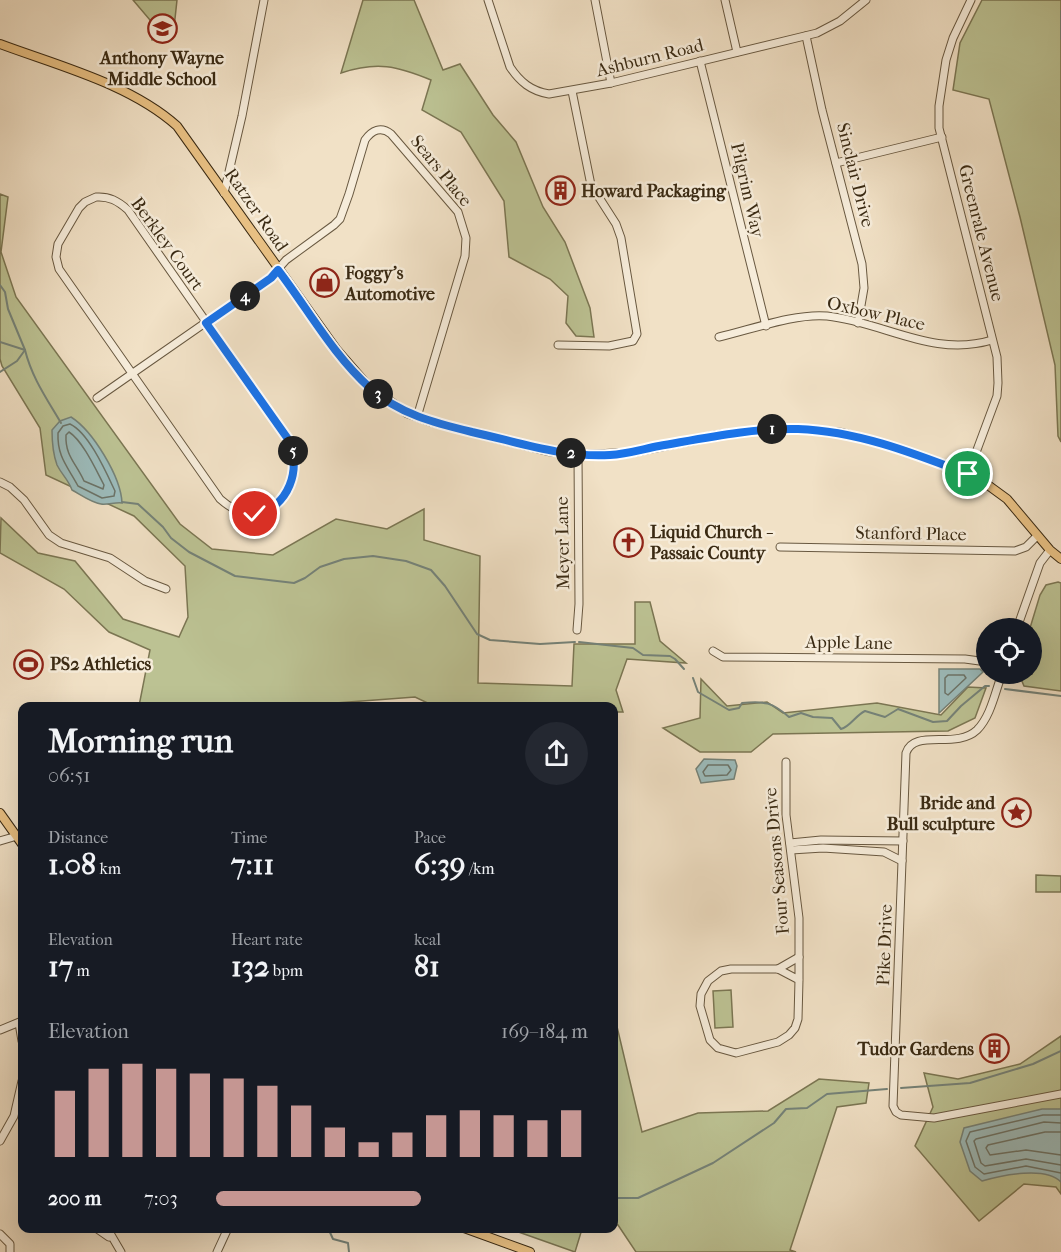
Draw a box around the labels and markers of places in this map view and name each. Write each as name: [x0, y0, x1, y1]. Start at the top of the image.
school or university icon: Anthony Wayne Middle School: [146, 13, 178, 45]
place label: Anthony Wayne Middle School: [99, 48, 224, 90]
building icon: Howard Packaging: [544, 175, 576, 207]
place label: Howard Packaging: [581, 181, 727, 202]
place label: Foggy's Automotive: [344, 263, 435, 305]
shop icon: Foggy's Automotive: [308, 267, 340, 299]
pin: 4: [230, 281, 260, 311]
pin: 3: [363, 379, 393, 409]
pin: 1: [757, 414, 787, 444]
pin: 5: [278, 436, 308, 466]
pin: 2: [556, 438, 586, 468]
pin: [942, 448, 993, 499]
pin: [229, 488, 280, 539]
place label: Liquid Church - Passaic County: [650, 522, 774, 564]
church icon: Liquid Church - Passaic County: [613, 526, 645, 558]
sports icon: PS2 Athletics: [13, 648, 45, 680]
place label: PS2 Athletics: [50, 654, 152, 675]
place label: Bride and Bull sculpture: [887, 793, 996, 835]
place icon: Bride and Bull sculpture: [1000, 797, 1032, 829]
building icon: Tudor Gardens: [979, 1033, 1011, 1065]
place label: Tudor Gardens: [857, 1039, 974, 1060]

